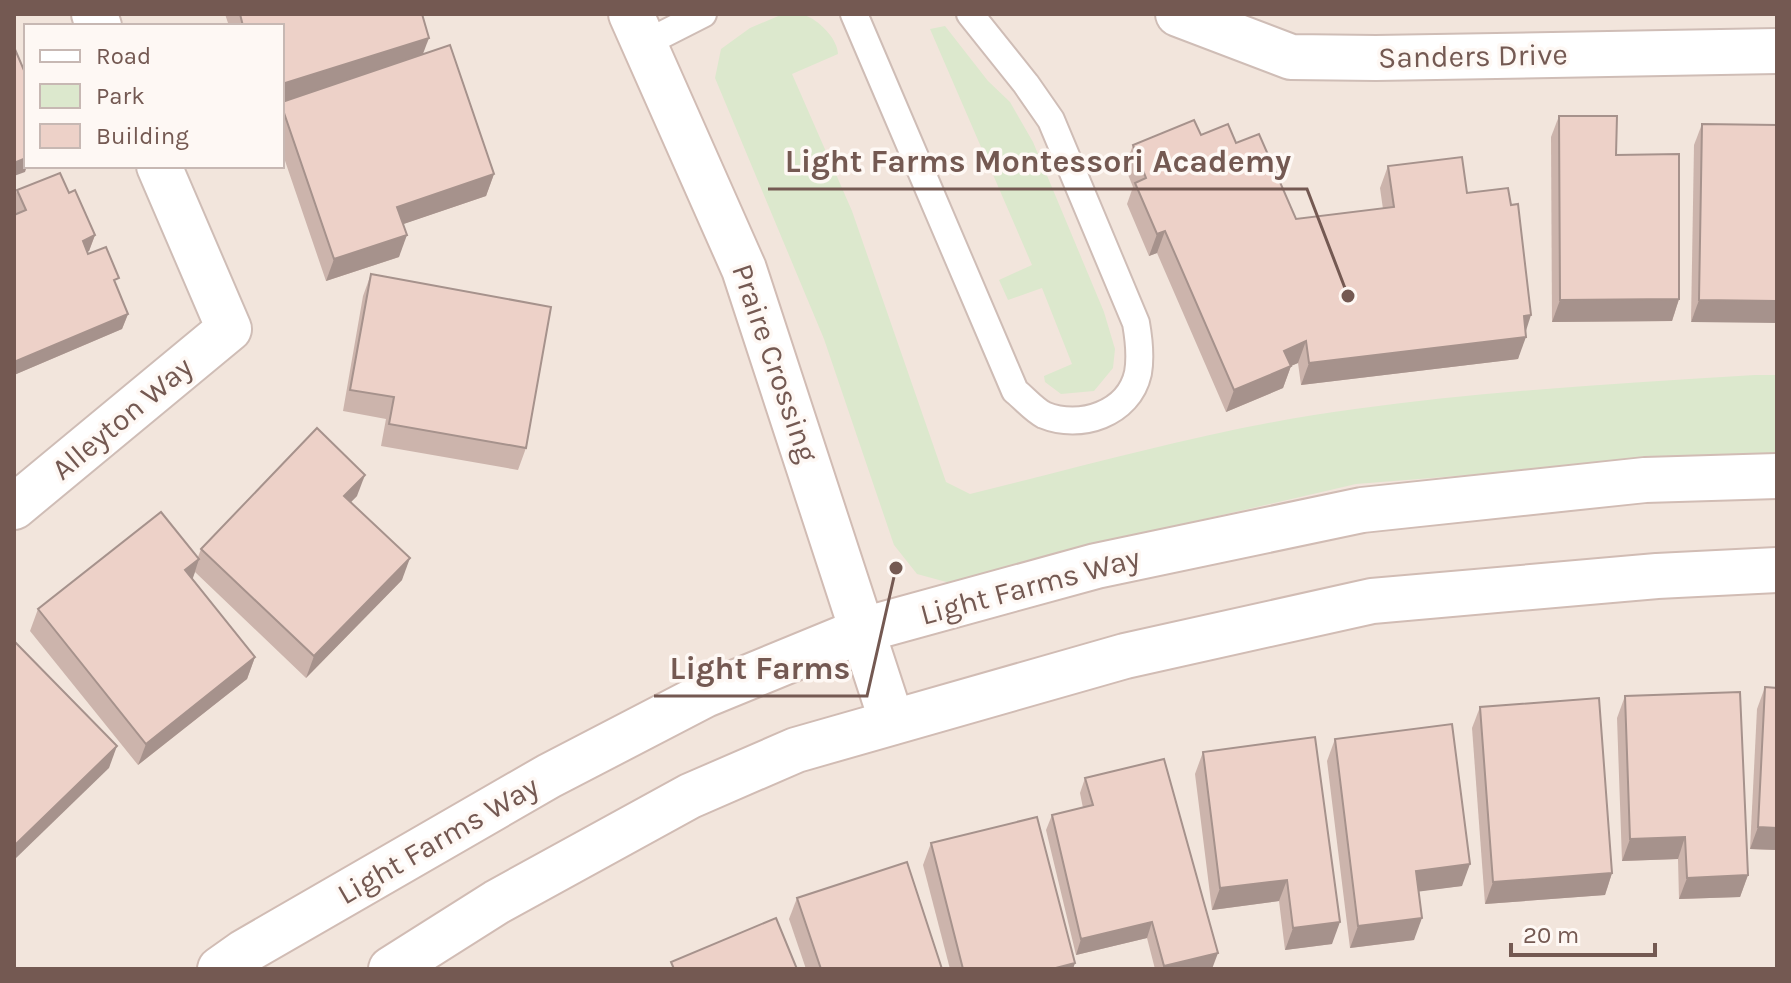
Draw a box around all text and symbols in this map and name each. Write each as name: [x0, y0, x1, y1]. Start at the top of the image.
legend: [24, 24, 284, 168]
street label: Sanders Drive: [1378, 36, 1568, 76]
text: Road: [96, 42, 151, 70]
text: Park: [96, 82, 145, 110]
text: Building: [96, 122, 189, 150]
callout: Light Farms Montessori Academy: [768, 133, 1307, 189]
text: Light Farms Montessori Academy: [785, 143, 1291, 180]
street label: Praire Crossing: [724, 259, 826, 467]
street label: Alleyton Way: [44, 349, 200, 487]
street label: Light Farms Way: [916, 539, 1144, 633]
callout: Light Farms: [654, 640, 867, 696]
text: Light Farms: [670, 650, 850, 687]
street label: Light Farms Way: [331, 768, 545, 912]
scale bar: [1511, 907, 1655, 957]
text: 20 m: [1523, 921, 1579, 949]

